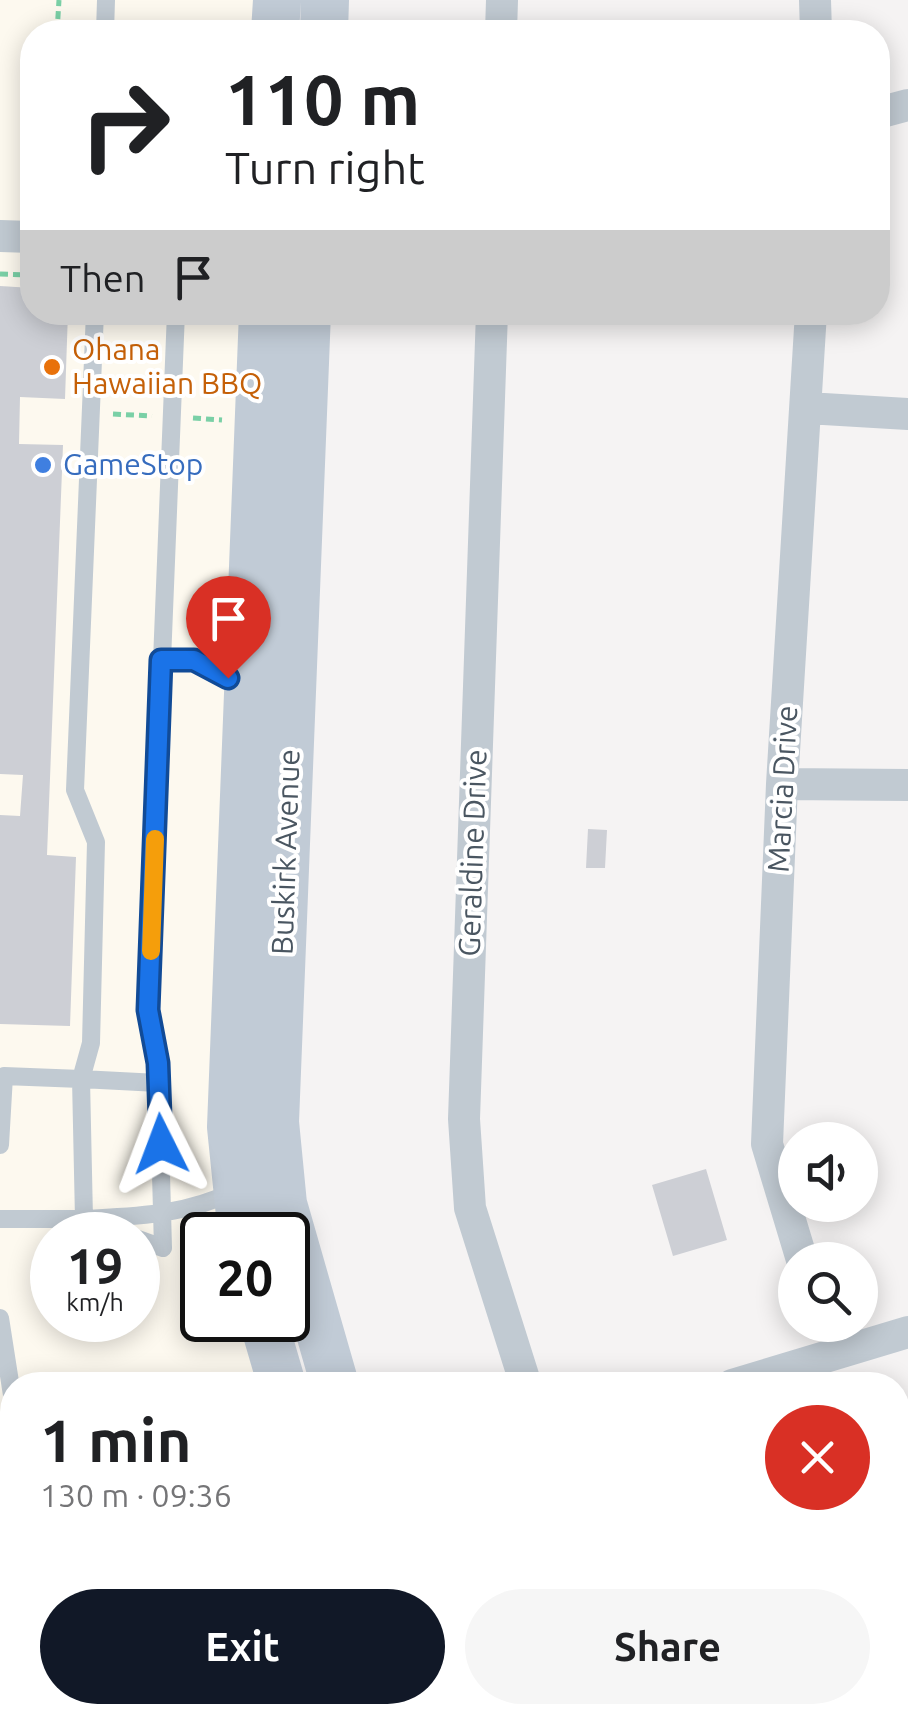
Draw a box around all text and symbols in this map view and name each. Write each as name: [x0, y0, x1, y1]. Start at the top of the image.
icon: right: [60, 60, 190, 190]
text: 110 m: [225, 60, 420, 138]
text: Turn right: [225, 142, 425, 193]
icon: arrive: [166, 250, 221, 305]
text: Then: [60, 257, 146, 299]
place label: Ohana Hawaiian BBQ: [72, 332, 262, 400]
marker: Ohana Hawaiian BBQ: [41, 356, 63, 378]
place label: GameStop: [63, 447, 203, 481]
marker: GameStop: [32, 454, 54, 476]
pin: [186, 576, 271, 679]
icon: arrive: [201, 591, 256, 646]
street label: Marcia Drive: [761, 705, 803, 873]
street label: Buskirk Avenue: [264, 748, 306, 956]
street label: Geraldine Drive: [451, 749, 493, 957]
position arrow: [109, 1092, 213, 1196]
map controls: [778, 1122, 878, 1342]
button: sound: [778, 1122, 878, 1222]
speed limit sign: 20: [180, 1212, 310, 1342]
text: 19: [67, 1237, 123, 1293]
button: search: [778, 1242, 878, 1342]
text: km/h: [66, 1288, 124, 1316]
button: close: [765, 1405, 870, 1510]
text: 1 min: [40, 1406, 192, 1473]
text: 130 m · 09:36: [40, 1477, 232, 1513]
button: Exit: [40, 1589, 445, 1704]
button: Share: [465, 1589, 870, 1704]

